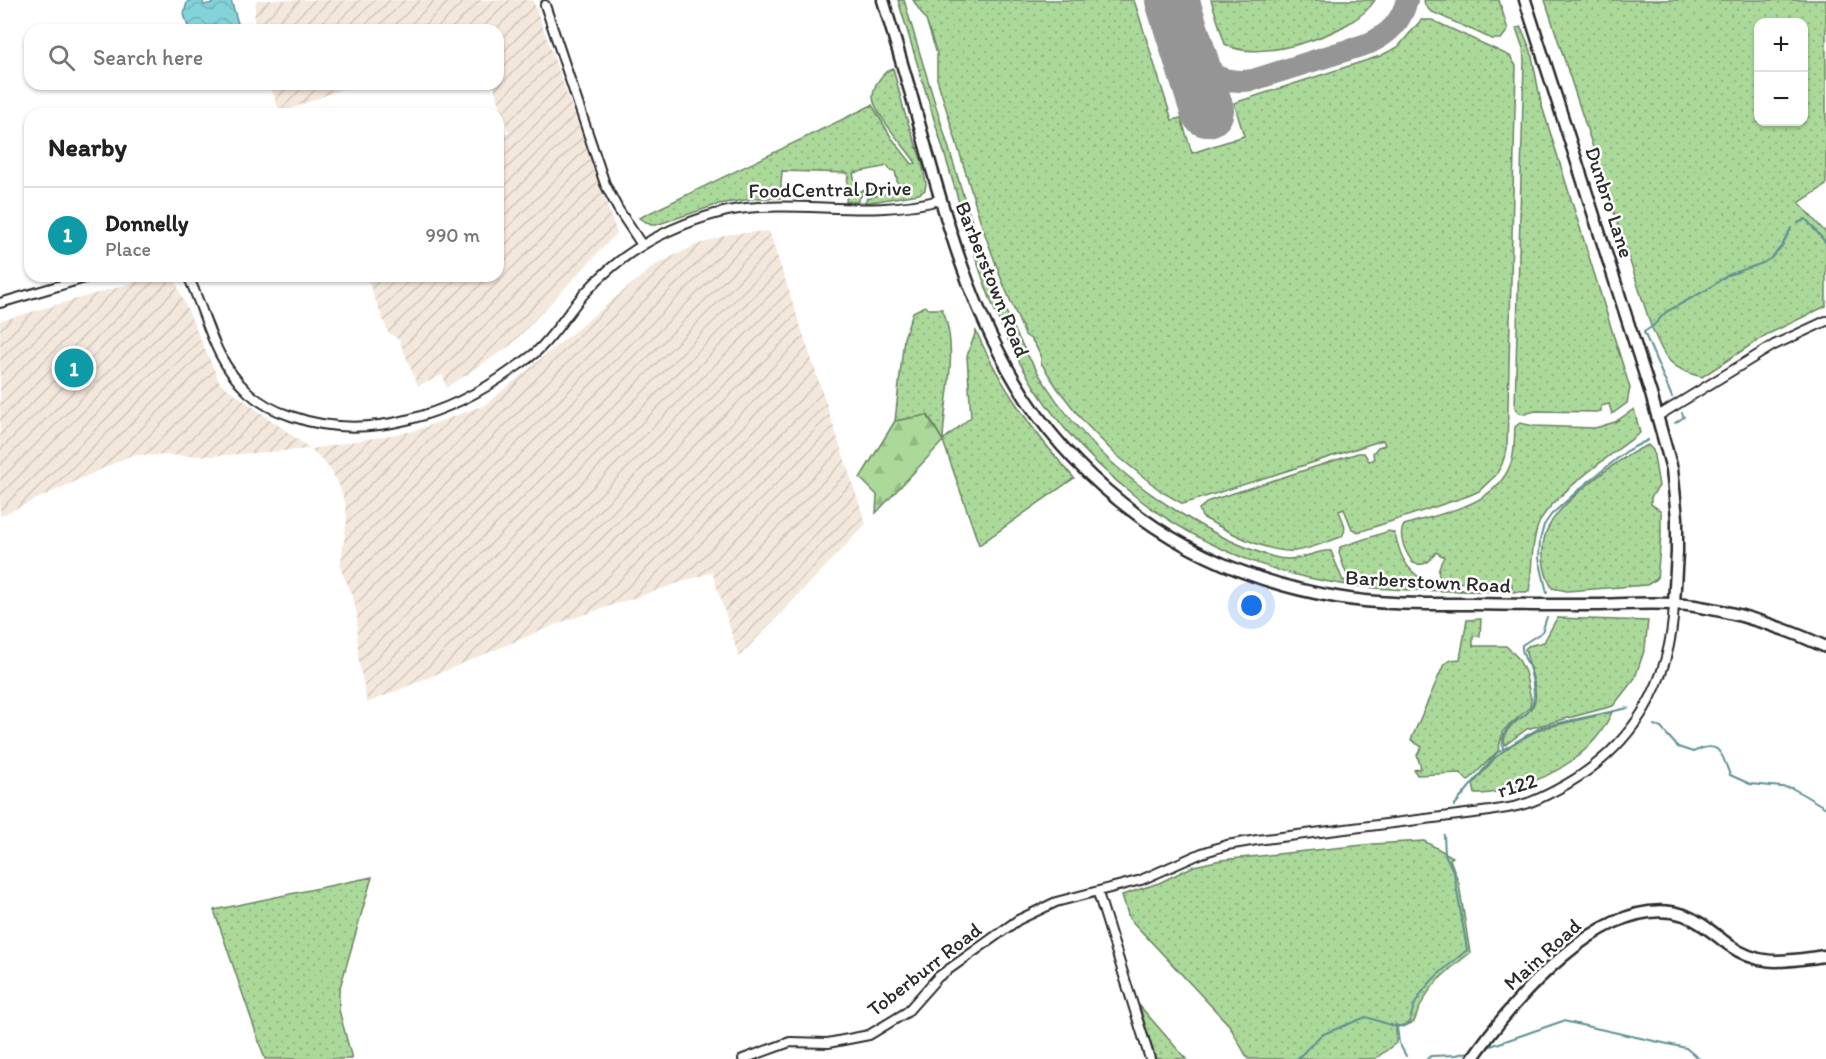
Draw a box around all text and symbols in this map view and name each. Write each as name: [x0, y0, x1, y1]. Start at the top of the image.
map controls: [1754, 18, 1808, 126]
button: +: [1754, 18, 1808, 72]
search box: [24, 24, 504, 90]
icon: search: [45, 41, 78, 74]
text: Search here: [93, 44, 203, 71]
button: −: [1754, 72, 1808, 126]
text: Nearby: [48, 131, 127, 163]
street label: Dunbro Lane: [1580, 143, 1640, 261]
street label: FoodCentral Drive: [748, 175, 912, 203]
street label: Barberstown Road: [950, 197, 1036, 361]
text: Donnelly: [105, 210, 188, 237]
text: 1: [63, 223, 72, 247]
text: 990 m: [425, 223, 480, 247]
text: Place: [105, 237, 151, 261]
pin: 1: [54, 346, 94, 391]
street label: Barberstown Road: [1345, 564, 1511, 598]
your location: [1237, 591, 1266, 620]
street label: r122: [1494, 767, 1540, 803]
street label: Main Road: [1498, 913, 1586, 995]
street label: Toberburr Road: [862, 916, 987, 1021]

